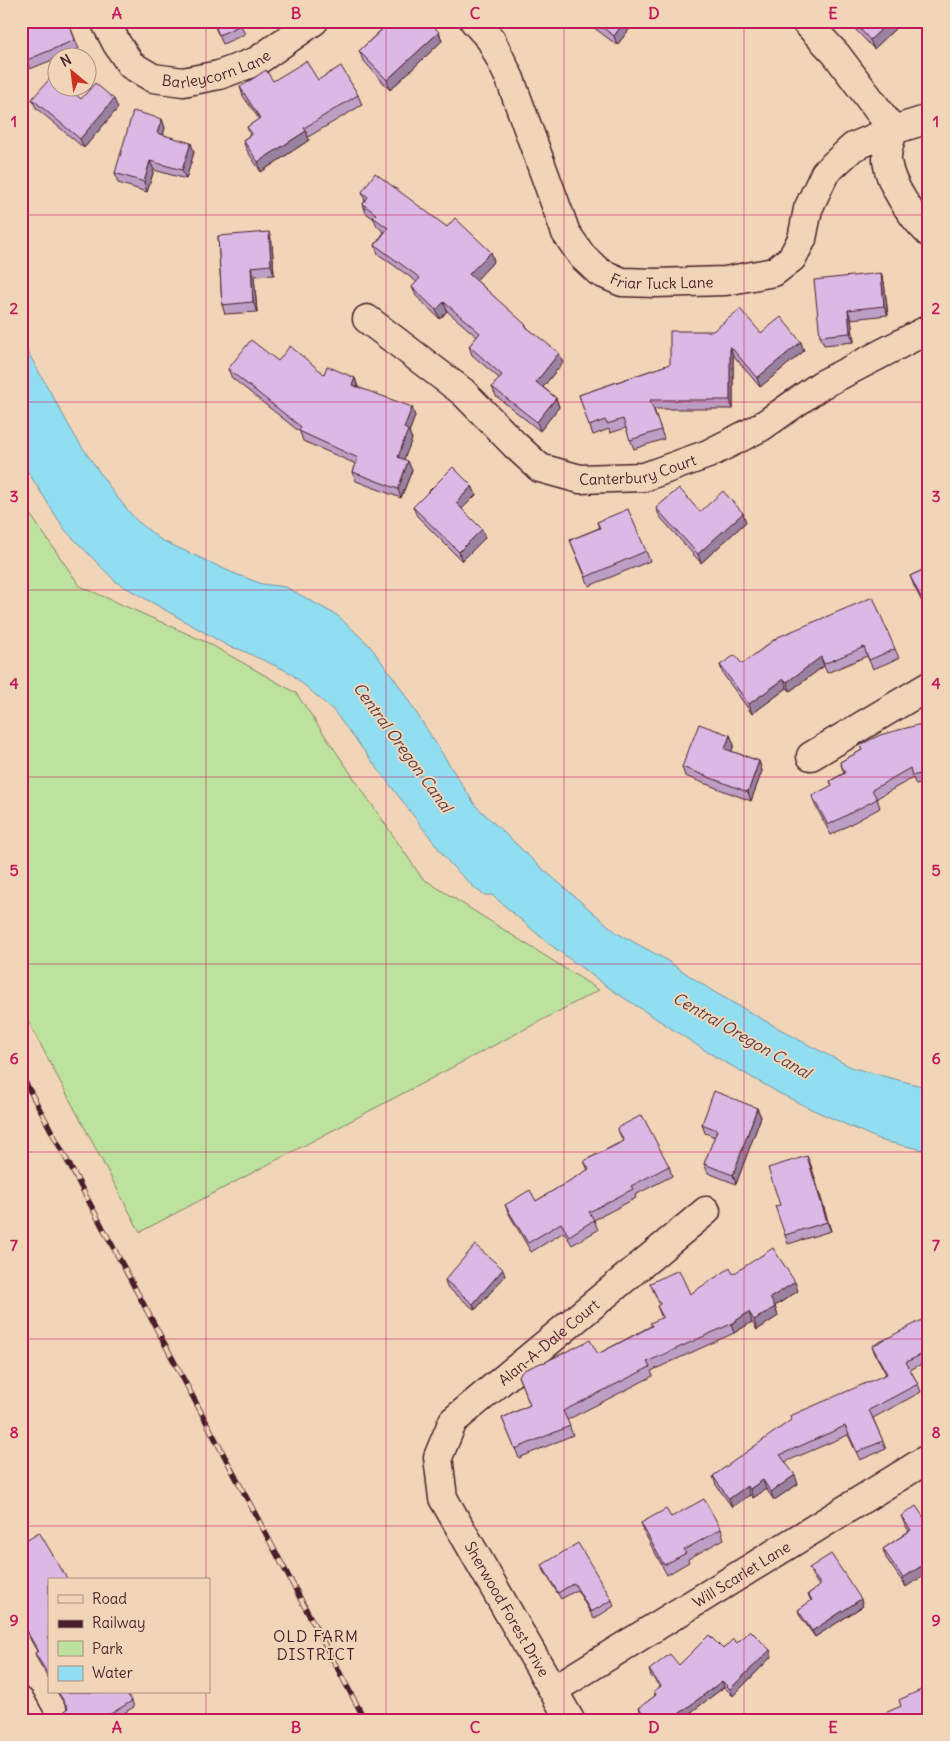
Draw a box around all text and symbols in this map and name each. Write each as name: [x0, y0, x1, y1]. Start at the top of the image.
text: A: [112, 3, 122, 23]
text: B: [291, 3, 302, 23]
text: C: [470, 3, 481, 23]
text: D: [648, 3, 660, 23]
text: E: [828, 3, 838, 23]
street label: Barleycorn Lane: [161, 45, 274, 92]
north arrow: [48, 48, 98, 98]
text: N: [57, 50, 74, 71]
text: 1: [11, 111, 17, 131]
text: 1: [933, 111, 939, 131]
street label: Friar Tuck Lane: [607, 269, 714, 293]
text: 2: [10, 298, 19, 318]
text: 2: [932, 298, 941, 318]
street label: Canterbury Court: [579, 450, 698, 489]
text: 3: [9, 486, 19, 506]
text: 3: [931, 486, 941, 506]
text: 4: [9, 673, 19, 693]
text: 4: [931, 673, 941, 693]
water label: Central Oregon Canal: [349, 678, 458, 818]
text: 5: [9, 860, 19, 880]
text: 5: [931, 860, 941, 880]
water label: Central Oregon Canal: [670, 987, 817, 1084]
text: 6: [9, 1048, 19, 1068]
text: 6: [931, 1048, 941, 1068]
text: 7: [10, 1235, 18, 1255]
text: 7: [932, 1235, 940, 1255]
street label: Alan-A-Dale Court: [494, 1295, 603, 1389]
text: 8: [9, 1422, 19, 1442]
text: 8: [931, 1422, 941, 1442]
street label: Will Scarlet Lane: [689, 1537, 793, 1611]
street label: Sherwood Forest Drive: [460, 1538, 554, 1680]
legend: [48, 1578, 210, 1694]
text: Road: [92, 1589, 127, 1608]
text: 9: [9, 1610, 19, 1630]
text: 9: [931, 1610, 941, 1630]
text: Railway: [92, 1613, 146, 1632]
district label: OLD FARM DISTRICT: [273, 1626, 359, 1664]
text: Park: [92, 1639, 123, 1658]
text: Water: [92, 1663, 133, 1682]
text: A: [112, 1717, 122, 1737]
text: B: [291, 1717, 302, 1737]
text: C: [470, 1717, 481, 1737]
text: D: [648, 1717, 660, 1737]
text: E: [828, 1717, 838, 1737]

